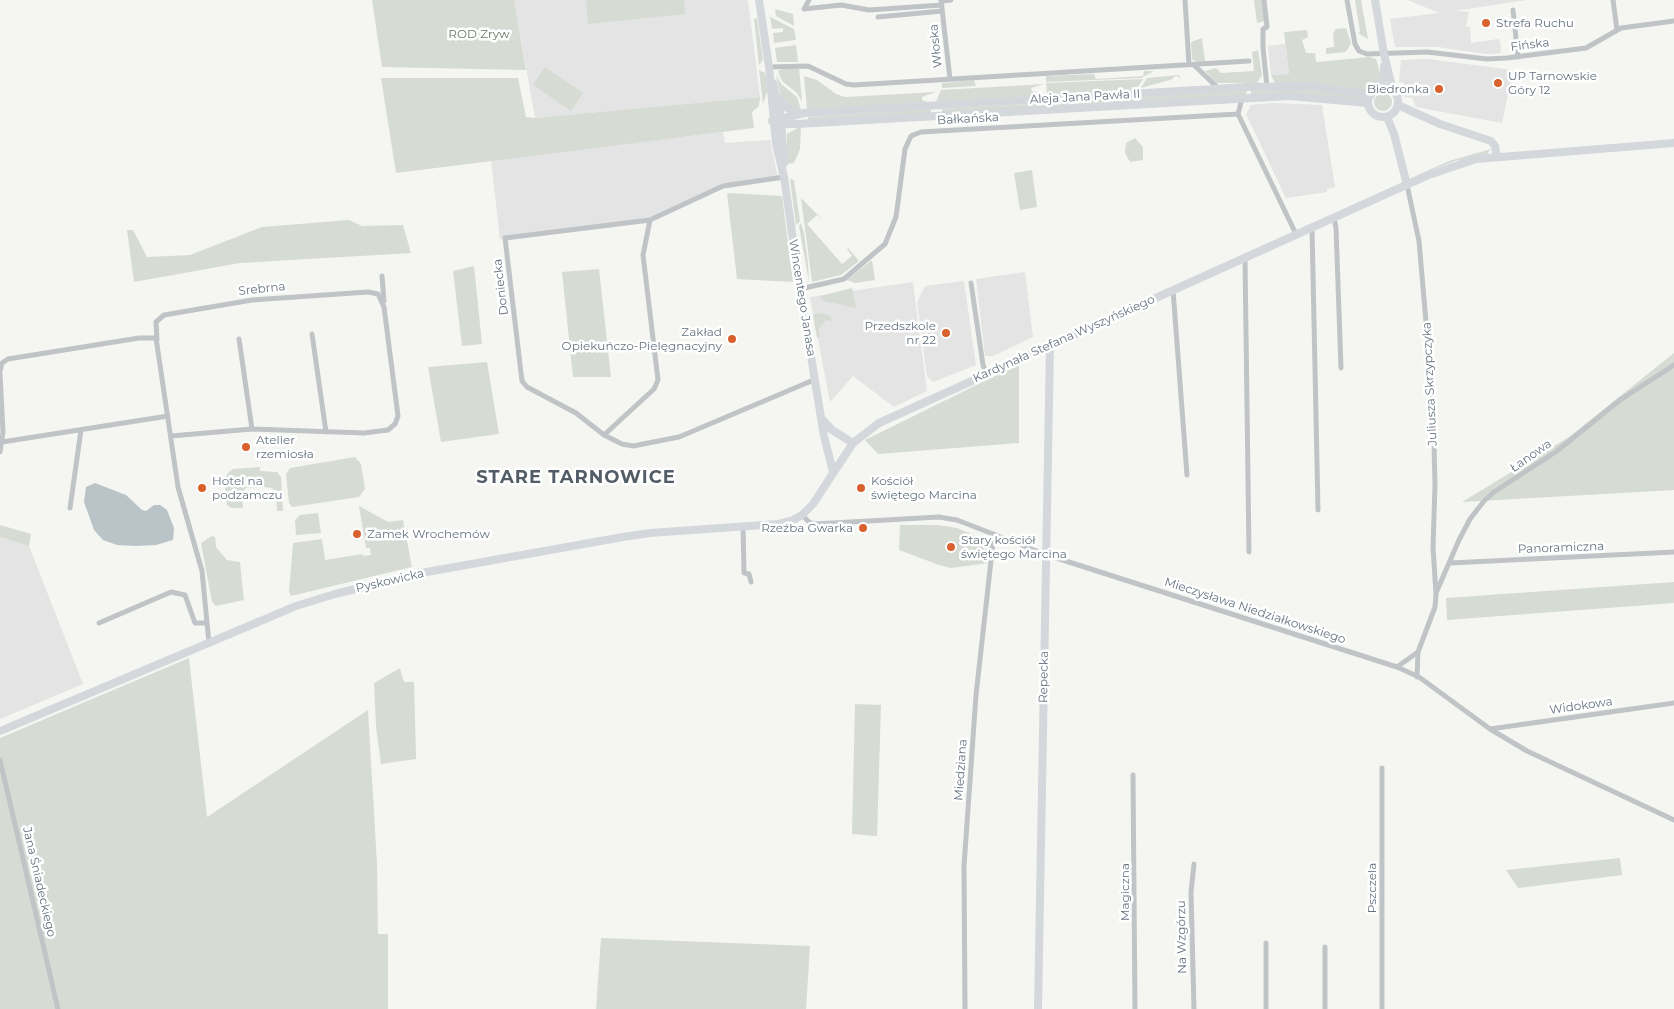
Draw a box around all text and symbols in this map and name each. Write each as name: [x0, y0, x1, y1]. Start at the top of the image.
place label: Strefa Ruchu: [1496, 16, 1574, 30]
marker: Strefa Ruchu: [1480, 17, 1492, 29]
street label: Włoska: [927, 23, 945, 69]
park label: ROD Zryw: [448, 27, 510, 41]
street label: Fińska: [1510, 35, 1550, 55]
place label: UP Tarnowskie Góry 12: [1508, 69, 1597, 97]
marker: UP Tarnowskie Góry 12: [1492, 77, 1504, 89]
place label: Biedronka: [1367, 82, 1429, 96]
marker: Biedronka: [1433, 83, 1445, 95]
street label: Aleja Jana Pawła II: [1029, 87, 1141, 107]
street label: Bałkańska: [937, 110, 999, 128]
street label: Wincentego Janasa: [786, 238, 818, 358]
street label: Doniecka: [490, 258, 512, 316]
street label: Srebrna: [238, 279, 286, 299]
street label: Kardynała Stefana Wyszyńskiego: [971, 292, 1157, 386]
place label: Przedszkole nr 22: [865, 319, 936, 347]
street label: Juliusza Skrzypczyka: [1420, 322, 1440, 446]
place label: Zakład Opiekuńczo-Pielęgnacyjny: [562, 325, 722, 353]
marker: Przedszkole nr 22: [940, 327, 952, 339]
marker: Zakład Opiekuńczo-Pielęgnacyjny: [726, 333, 738, 345]
place label: Atelier rzemiosła: [256, 433, 314, 461]
street label: Łanowa: [1508, 437, 1554, 475]
marker: Atelier rzemiosła: [240, 441, 252, 453]
district label: STARE TARNOWICE: [474, 467, 678, 489]
place label: Hotel na podzamczu: [212, 474, 283, 502]
place label: Kościół świętego Marcina: [871, 474, 977, 502]
marker: Hotel na podzamczu: [196, 482, 208, 494]
marker: Kościół świętego Marcina: [855, 482, 867, 494]
place label: Rzeźba Gwarka: [761, 521, 853, 535]
marker: Rzeźba Gwarka: [857, 522, 869, 534]
place label: Zamek Wrochemów: [367, 527, 490, 541]
marker: Zamek Wrochemów: [351, 528, 363, 540]
place label: Stary kościół świętego Marcina: [961, 533, 1067, 561]
street label: Panoramiczna: [1518, 539, 1604, 557]
marker: Stary kościół świętego Marcina: [945, 541, 957, 553]
street label: Pyskowicka: [354, 566, 426, 596]
street label: Mieczysława Niedziałkowskiego: [1163, 575, 1347, 647]
street label: Repecka: [1036, 651, 1052, 703]
street label: Widokowa: [1548, 694, 1614, 718]
street label: Miedziana: [952, 739, 970, 801]
street label: Jana Śniadeckiego: [19, 825, 59, 939]
street label: Magiczna: [1118, 863, 1132, 921]
street label: Pszczela: [1365, 863, 1379, 913]
street label: Na Wzgórzu: [1174, 900, 1190, 974]

